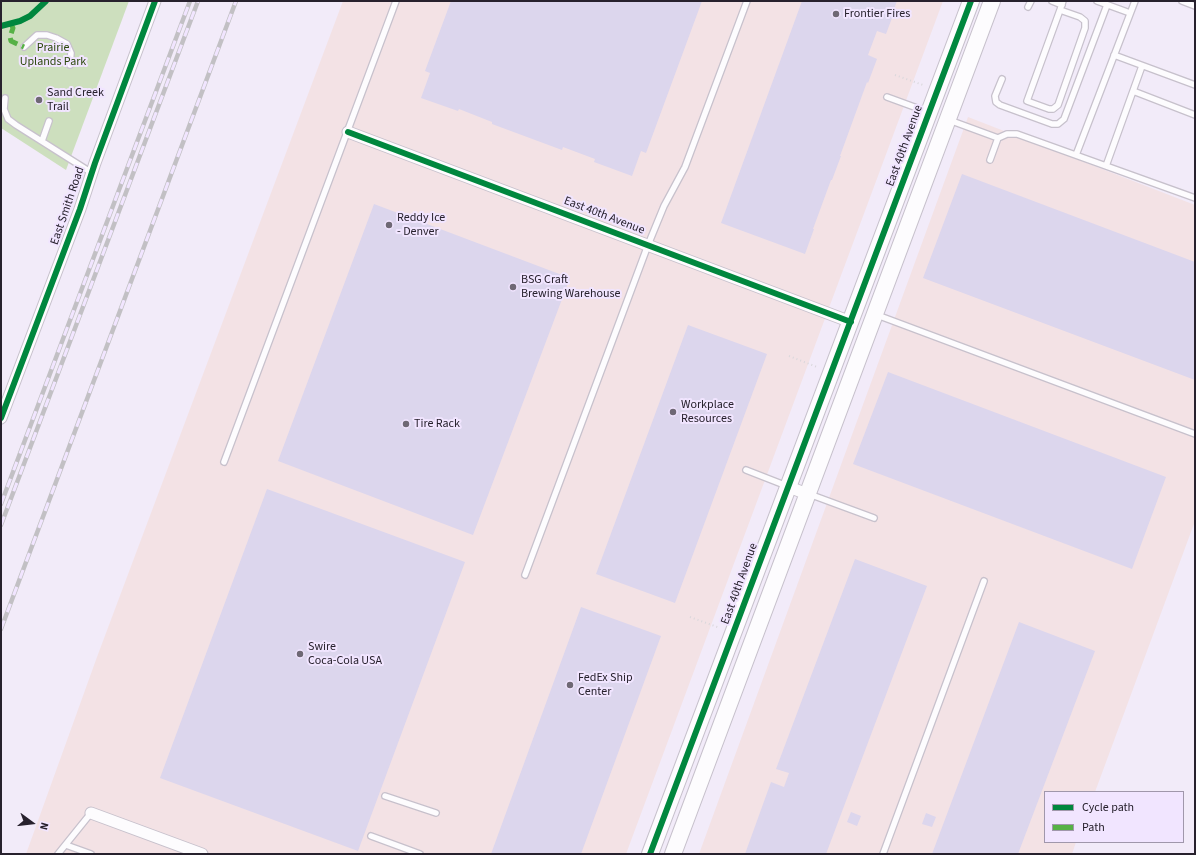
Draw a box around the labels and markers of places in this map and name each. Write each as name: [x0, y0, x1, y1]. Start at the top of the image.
place label: Frontier Fires: [844, 7, 910, 21]
marker: Frontier Fires: [831, 9, 841, 19]
place label: Sand Creek Trail: [47, 86, 104, 114]
marker: Sand Creek Trail: [34, 95, 44, 105]
place label: Reddy Ice - Denver: [397, 211, 445, 239]
marker: Reddy Ice - Denver: [384, 220, 394, 230]
place label: BSG Craft Brewing Warehouse: [521, 273, 621, 301]
marker: BSG Craft Brewing Warehouse: [508, 282, 518, 292]
place label: Workplace Resources: [681, 398, 734, 426]
marker: Workplace Resources: [668, 407, 678, 417]
place label: Tire Rack: [414, 417, 460, 431]
marker: Tire Rack: [401, 419, 411, 429]
place label: Swire Coca-Cola USA: [308, 640, 382, 668]
marker: Swire Coca-Cola USA: [295, 649, 305, 659]
place label: FedEx Ship Center: [578, 671, 633, 699]
marker: FedEx Ship Center: [565, 680, 575, 690]

